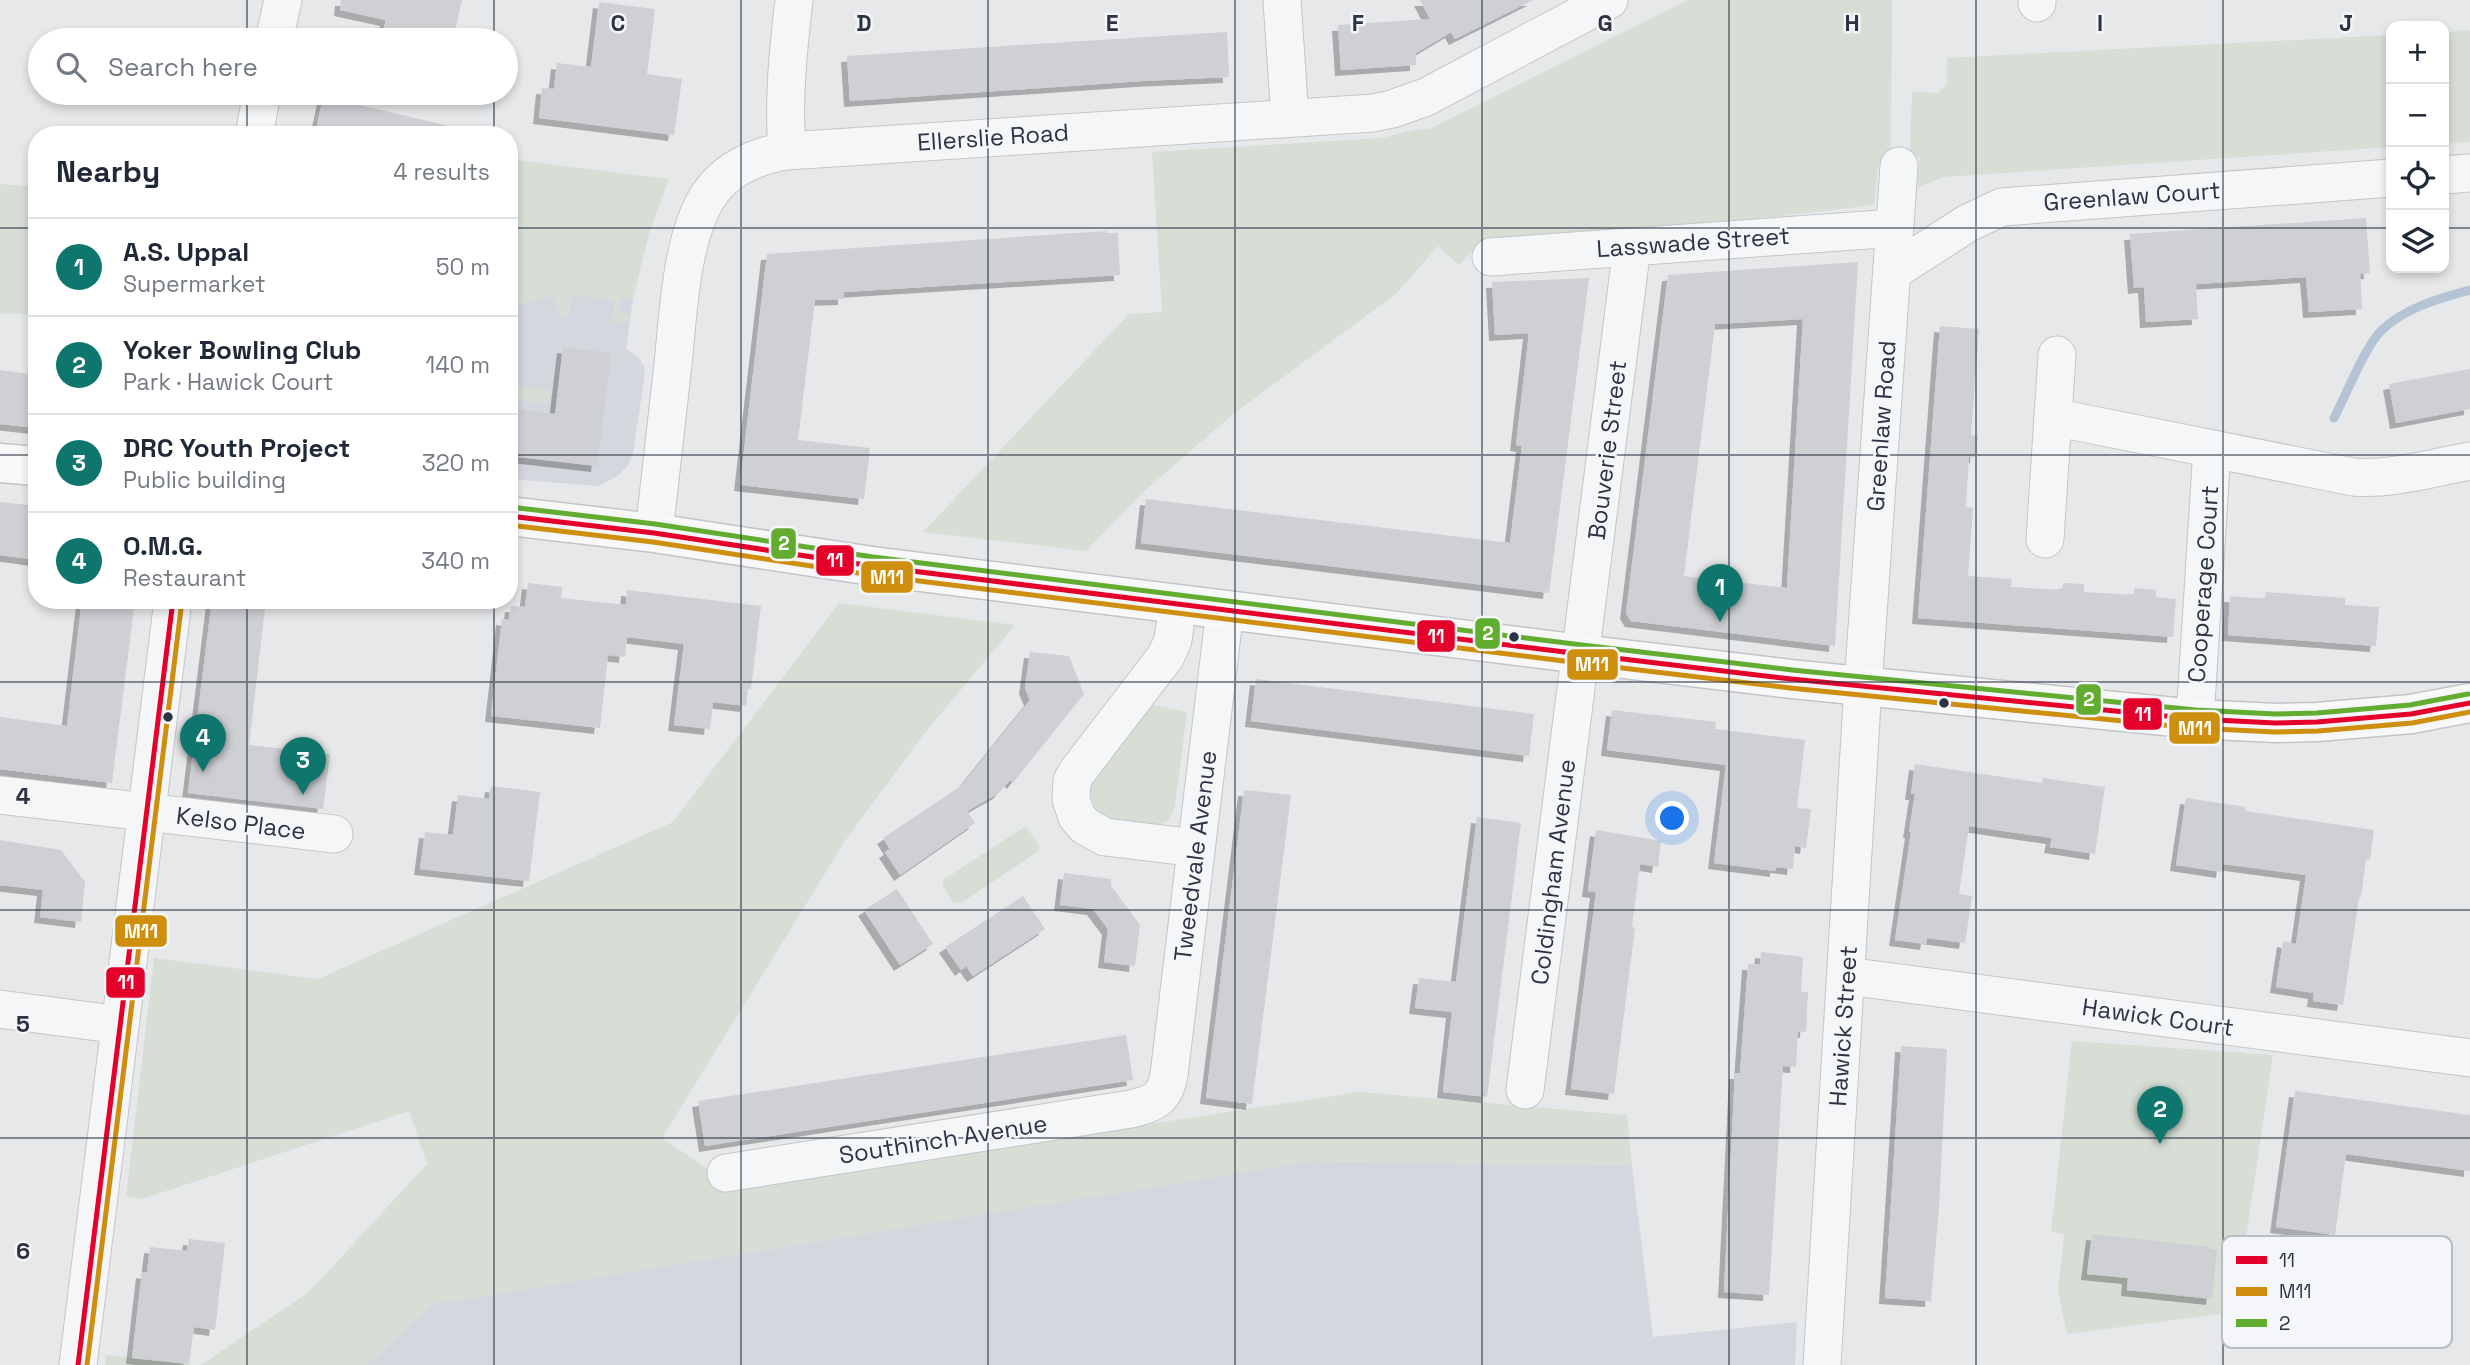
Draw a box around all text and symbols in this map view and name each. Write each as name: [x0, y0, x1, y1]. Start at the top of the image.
text: C: [611, 8, 625, 38]
text: D: [856, 8, 872, 38]
text: E: [1106, 8, 1118, 38]
text: F: [1352, 8, 1364, 38]
text: G: [1597, 8, 1613, 38]
text: H: [1844, 8, 1860, 38]
text: I: [2097, 8, 2103, 38]
text: J: [2339, 8, 2353, 38]
map controls: [2386, 21, 2449, 273]
button: +: [2386, 21, 2449, 84]
search box: [28, 28, 518, 105]
icon: search: [52, 48, 90, 86]
text: Search here: [108, 50, 258, 84]
button: −: [2386, 84, 2449, 147]
street label: Ellerslie Road: [916, 116, 1070, 158]
button: locate: [2386, 147, 2449, 210]
text: Nearby: [56, 152, 160, 191]
text: 4 results: [393, 157, 490, 187]
street label: Greenlaw Court: [2042, 174, 2222, 218]
button: layers: [2386, 210, 2449, 273]
street label: Lasswade Street: [1595, 220, 1791, 264]
text: A.S. Uppal: [123, 235, 249, 269]
text: 1: [74, 252, 84, 282]
text: 50 m: [436, 252, 490, 282]
text: Supermarket: [123, 269, 265, 299]
text: Yoker Bowling Club: [123, 333, 361, 367]
street label: Greenlaw Road: [1860, 339, 1902, 513]
text: 2: [72, 350, 86, 380]
text: 140 m: [426, 350, 490, 380]
street label: Bouverie Street: [1581, 358, 1633, 542]
text: Park · Hawick Court: [123, 367, 333, 397]
text: DRC Youth Project: [123, 431, 350, 465]
text: 3: [72, 448, 86, 478]
text: 320 m: [422, 448, 490, 478]
text: Public building: [123, 465, 286, 495]
street label: Cooperage Court: [2181, 484, 2225, 684]
line badge: 2: [770, 527, 797, 560]
text: O.M.G.: [123, 529, 203, 563]
text: 2: [778, 531, 790, 556]
line badge: 11: [815, 544, 855, 577]
text: 4: [72, 546, 86, 576]
text: 340 m: [421, 546, 490, 576]
text: 11: [826, 548, 844, 573]
line badge: M11: [860, 560, 914, 594]
text: Restaurant: [123, 563, 246, 593]
pin: 1: [1697, 564, 1743, 622]
text: M11: [870, 565, 904, 590]
line badge: 2: [1474, 617, 1501, 650]
line badge: 11: [1416, 619, 1456, 653]
text: 2: [1482, 621, 1494, 646]
text: 11: [1427, 624, 1445, 649]
unlabelled marker: [1507, 630, 1521, 644]
line badge: M11: [1566, 648, 1619, 681]
text: M11: [1575, 652, 1609, 677]
line badge: 2: [2075, 683, 2102, 716]
text: 2: [2083, 687, 2095, 712]
unlabelled marker: [1937, 696, 1951, 710]
line badge: 11: [2122, 697, 2163, 731]
text: 11: [2134, 702, 2152, 727]
unlabelled marker: [161, 710, 175, 724]
line badge: M11: [2168, 711, 2221, 745]
pin: 4: [180, 714, 226, 772]
text: M11: [2178, 716, 2212, 741]
pin: 3: [280, 737, 326, 795]
street label: Tweedvale Avenue: [1167, 749, 1223, 963]
street label: Coldingham Avenue: [1524, 757, 1582, 987]
text: 4: [16, 781, 31, 811]
street label: Kelso Place: [174, 800, 308, 846]
your location: [1655, 801, 1689, 835]
line badge: M11: [114, 914, 168, 948]
text: M11: [124, 919, 158, 944]
street label: Hawick Street: [1822, 945, 1864, 1107]
line badge: 11: [105, 966, 146, 999]
text: 11: [117, 970, 135, 995]
street label: Hawick Court: [2080, 991, 2236, 1043]
text: 5: [16, 1009, 30, 1039]
pin: 2: [2137, 1086, 2183, 1144]
street label: Southinch Avenue: [837, 1107, 1049, 1171]
text: 6: [16, 1236, 30, 1266]
legend: [2222, 1236, 2452, 1348]
text: 11: [2279, 1248, 2295, 1273]
text: M11: [2279, 1279, 2311, 1304]
text: 2: [2279, 1311, 2290, 1336]

